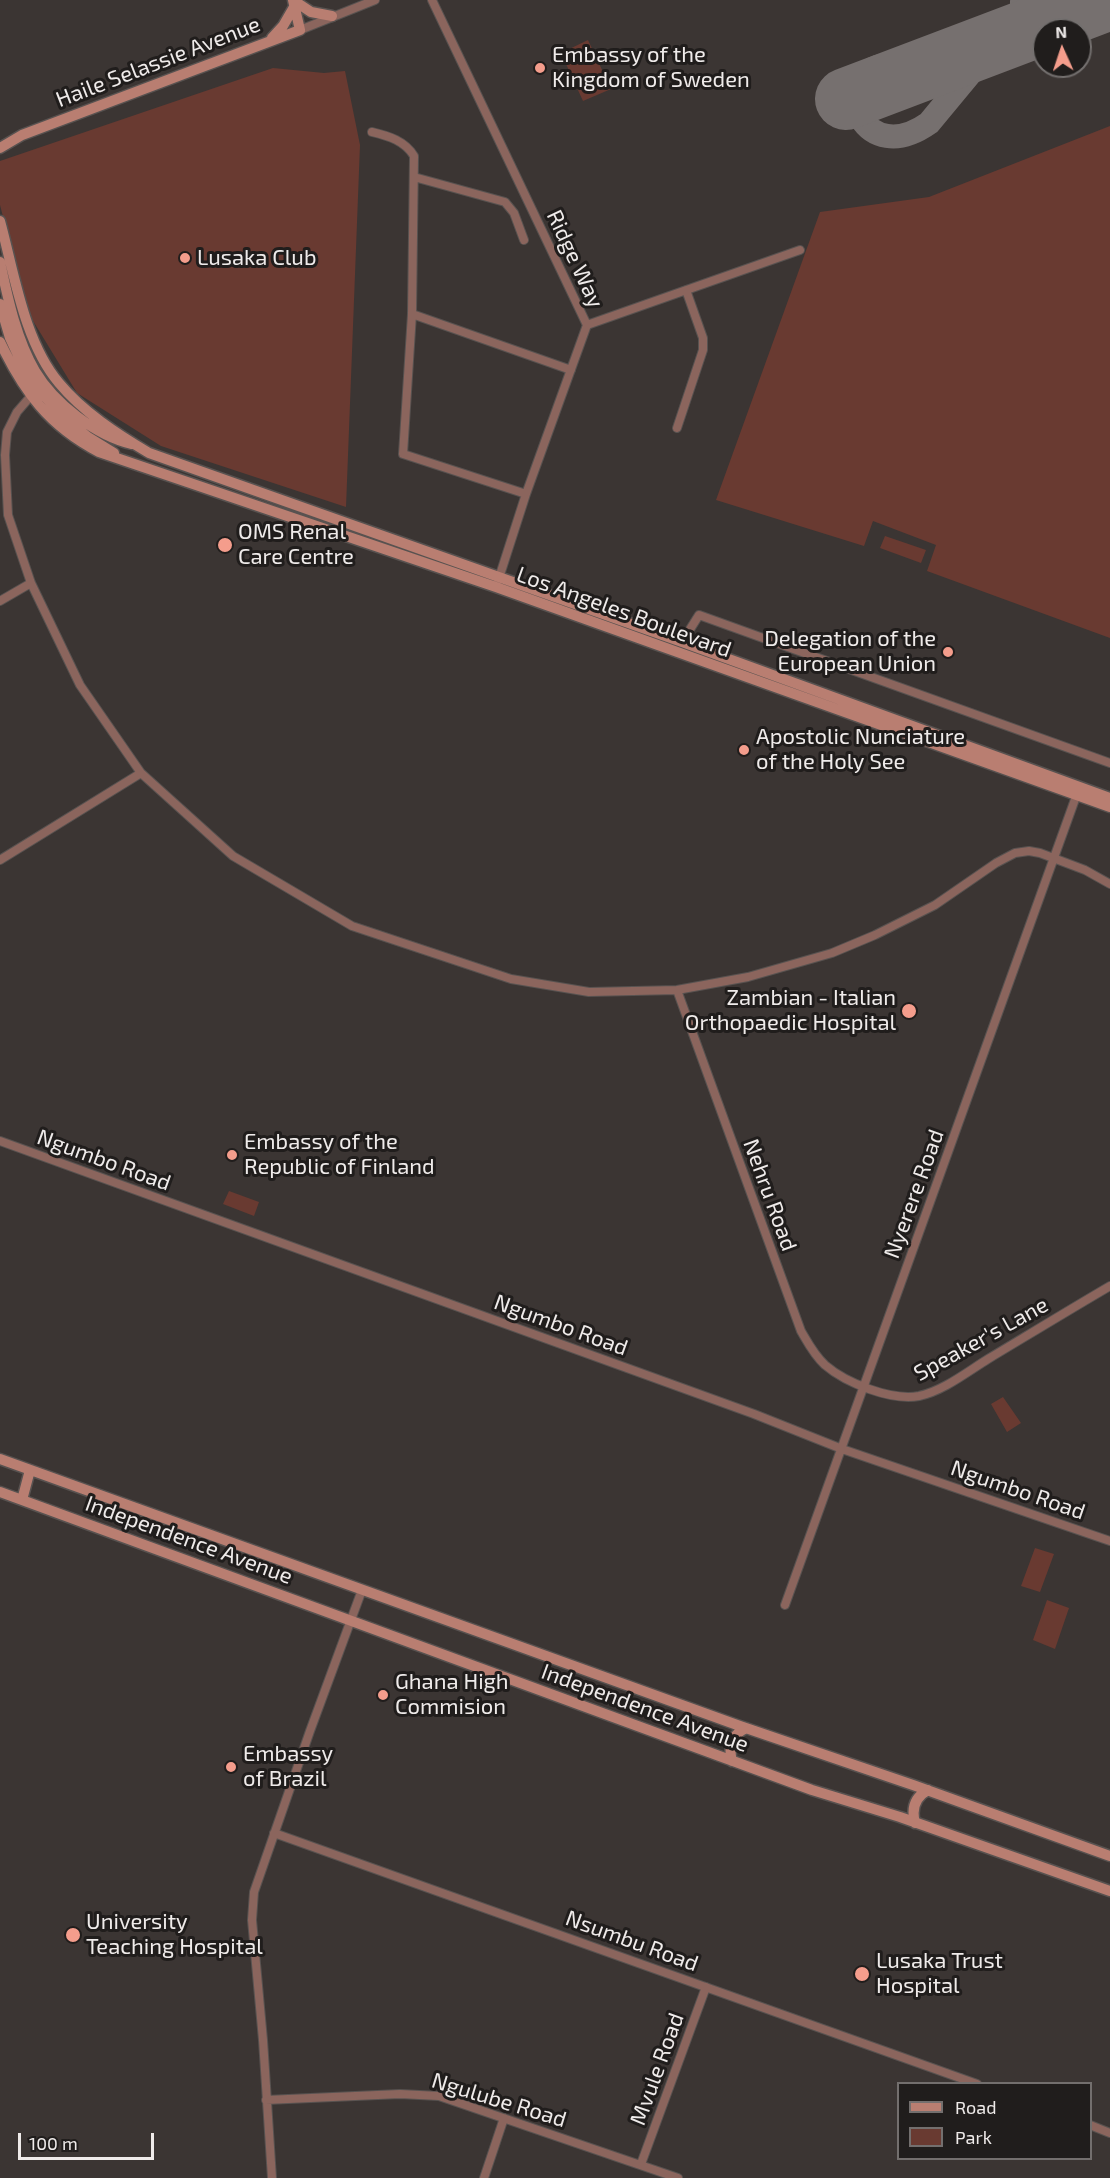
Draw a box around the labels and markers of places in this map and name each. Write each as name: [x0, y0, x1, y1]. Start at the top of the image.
place label: Embassy of the Kingdom of Sweden: [552, 42, 750, 94]
marker: Embassy of the Kingdom of Sweden: [533, 61, 547, 75]
place label: Lusaka Club: [197, 245, 316, 271]
marker: Lusaka Club: [178, 251, 192, 265]
place label: OMS Renal Care Centre: [238, 519, 354, 570]
marker: OMS Renal Care Centre: [216, 536, 234, 554]
place label: Delegation of the European Union: [764, 626, 936, 678]
marker: Delegation of the European Union: [941, 645, 955, 659]
place label: Apostolic Nunciature of the Holy See: [756, 724, 965, 776]
marker: Apostolic Nunciature of the Holy See: [737, 743, 751, 757]
place label: Zambian - Italian Orthopaedic Hospital: [685, 985, 896, 1036]
marker: Zambian - Italian Orthopaedic Hospital: [900, 1002, 918, 1020]
place label: Embassy of the Republic of Finland: [244, 1129, 435, 1180]
marker: Embassy of the Republic of Finland: [225, 1148, 239, 1162]
place label: Ghana High Commision: [395, 1669, 509, 1720]
marker: Ghana High Commision: [376, 1688, 390, 1702]
place label: Embassy of Brazil: [243, 1741, 333, 1792]
marker: Embassy of Brazil: [224, 1760, 238, 1774]
place label: University Teaching Hospital: [86, 1909, 263, 1960]
marker: University Teaching Hospital: [64, 1926, 82, 1944]
place label: Lusaka Trust Hospital: [876, 1948, 1003, 2000]
marker: Lusaka Trust Hospital: [853, 1965, 871, 1983]

